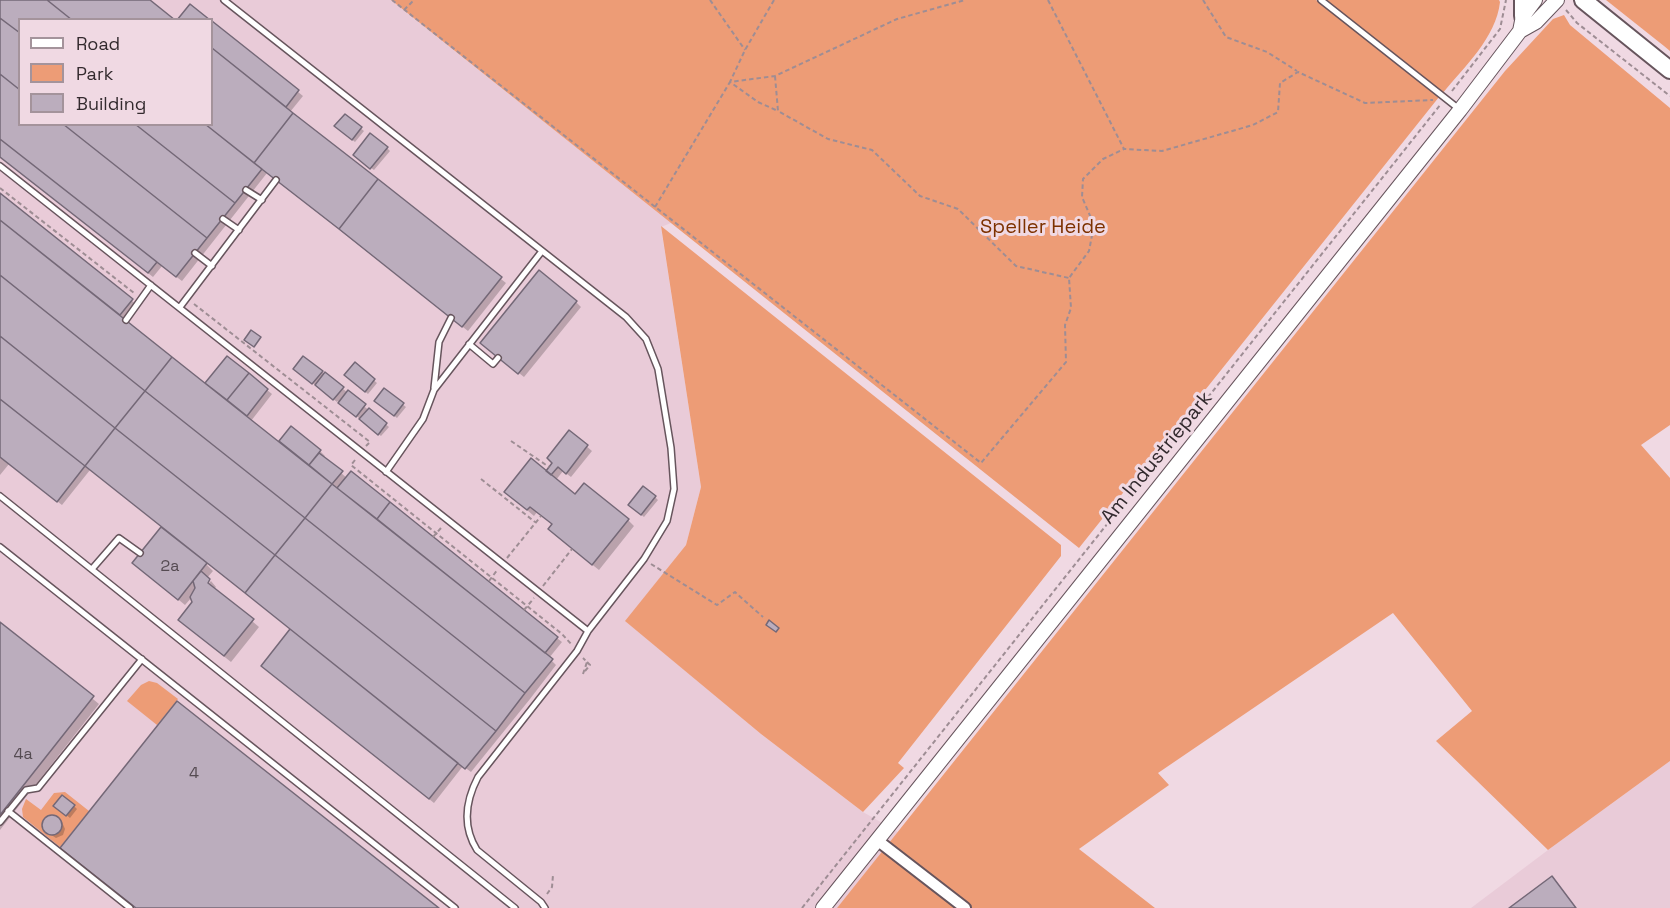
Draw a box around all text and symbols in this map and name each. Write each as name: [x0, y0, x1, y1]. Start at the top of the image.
legend: [18, 18, 213, 126]
text: Road: [76, 32, 120, 55]
text: Park: [76, 62, 113, 85]
text: Building: [76, 92, 146, 115]
park label: Speller Heide: [980, 216, 1106, 240]
street label: Am Industriepark: [1096, 387, 1218, 529]
house number: 2a: [161, 557, 179, 577]
house number: 4a: [13, 745, 33, 765]
house number: 4: [189, 764, 199, 784]

